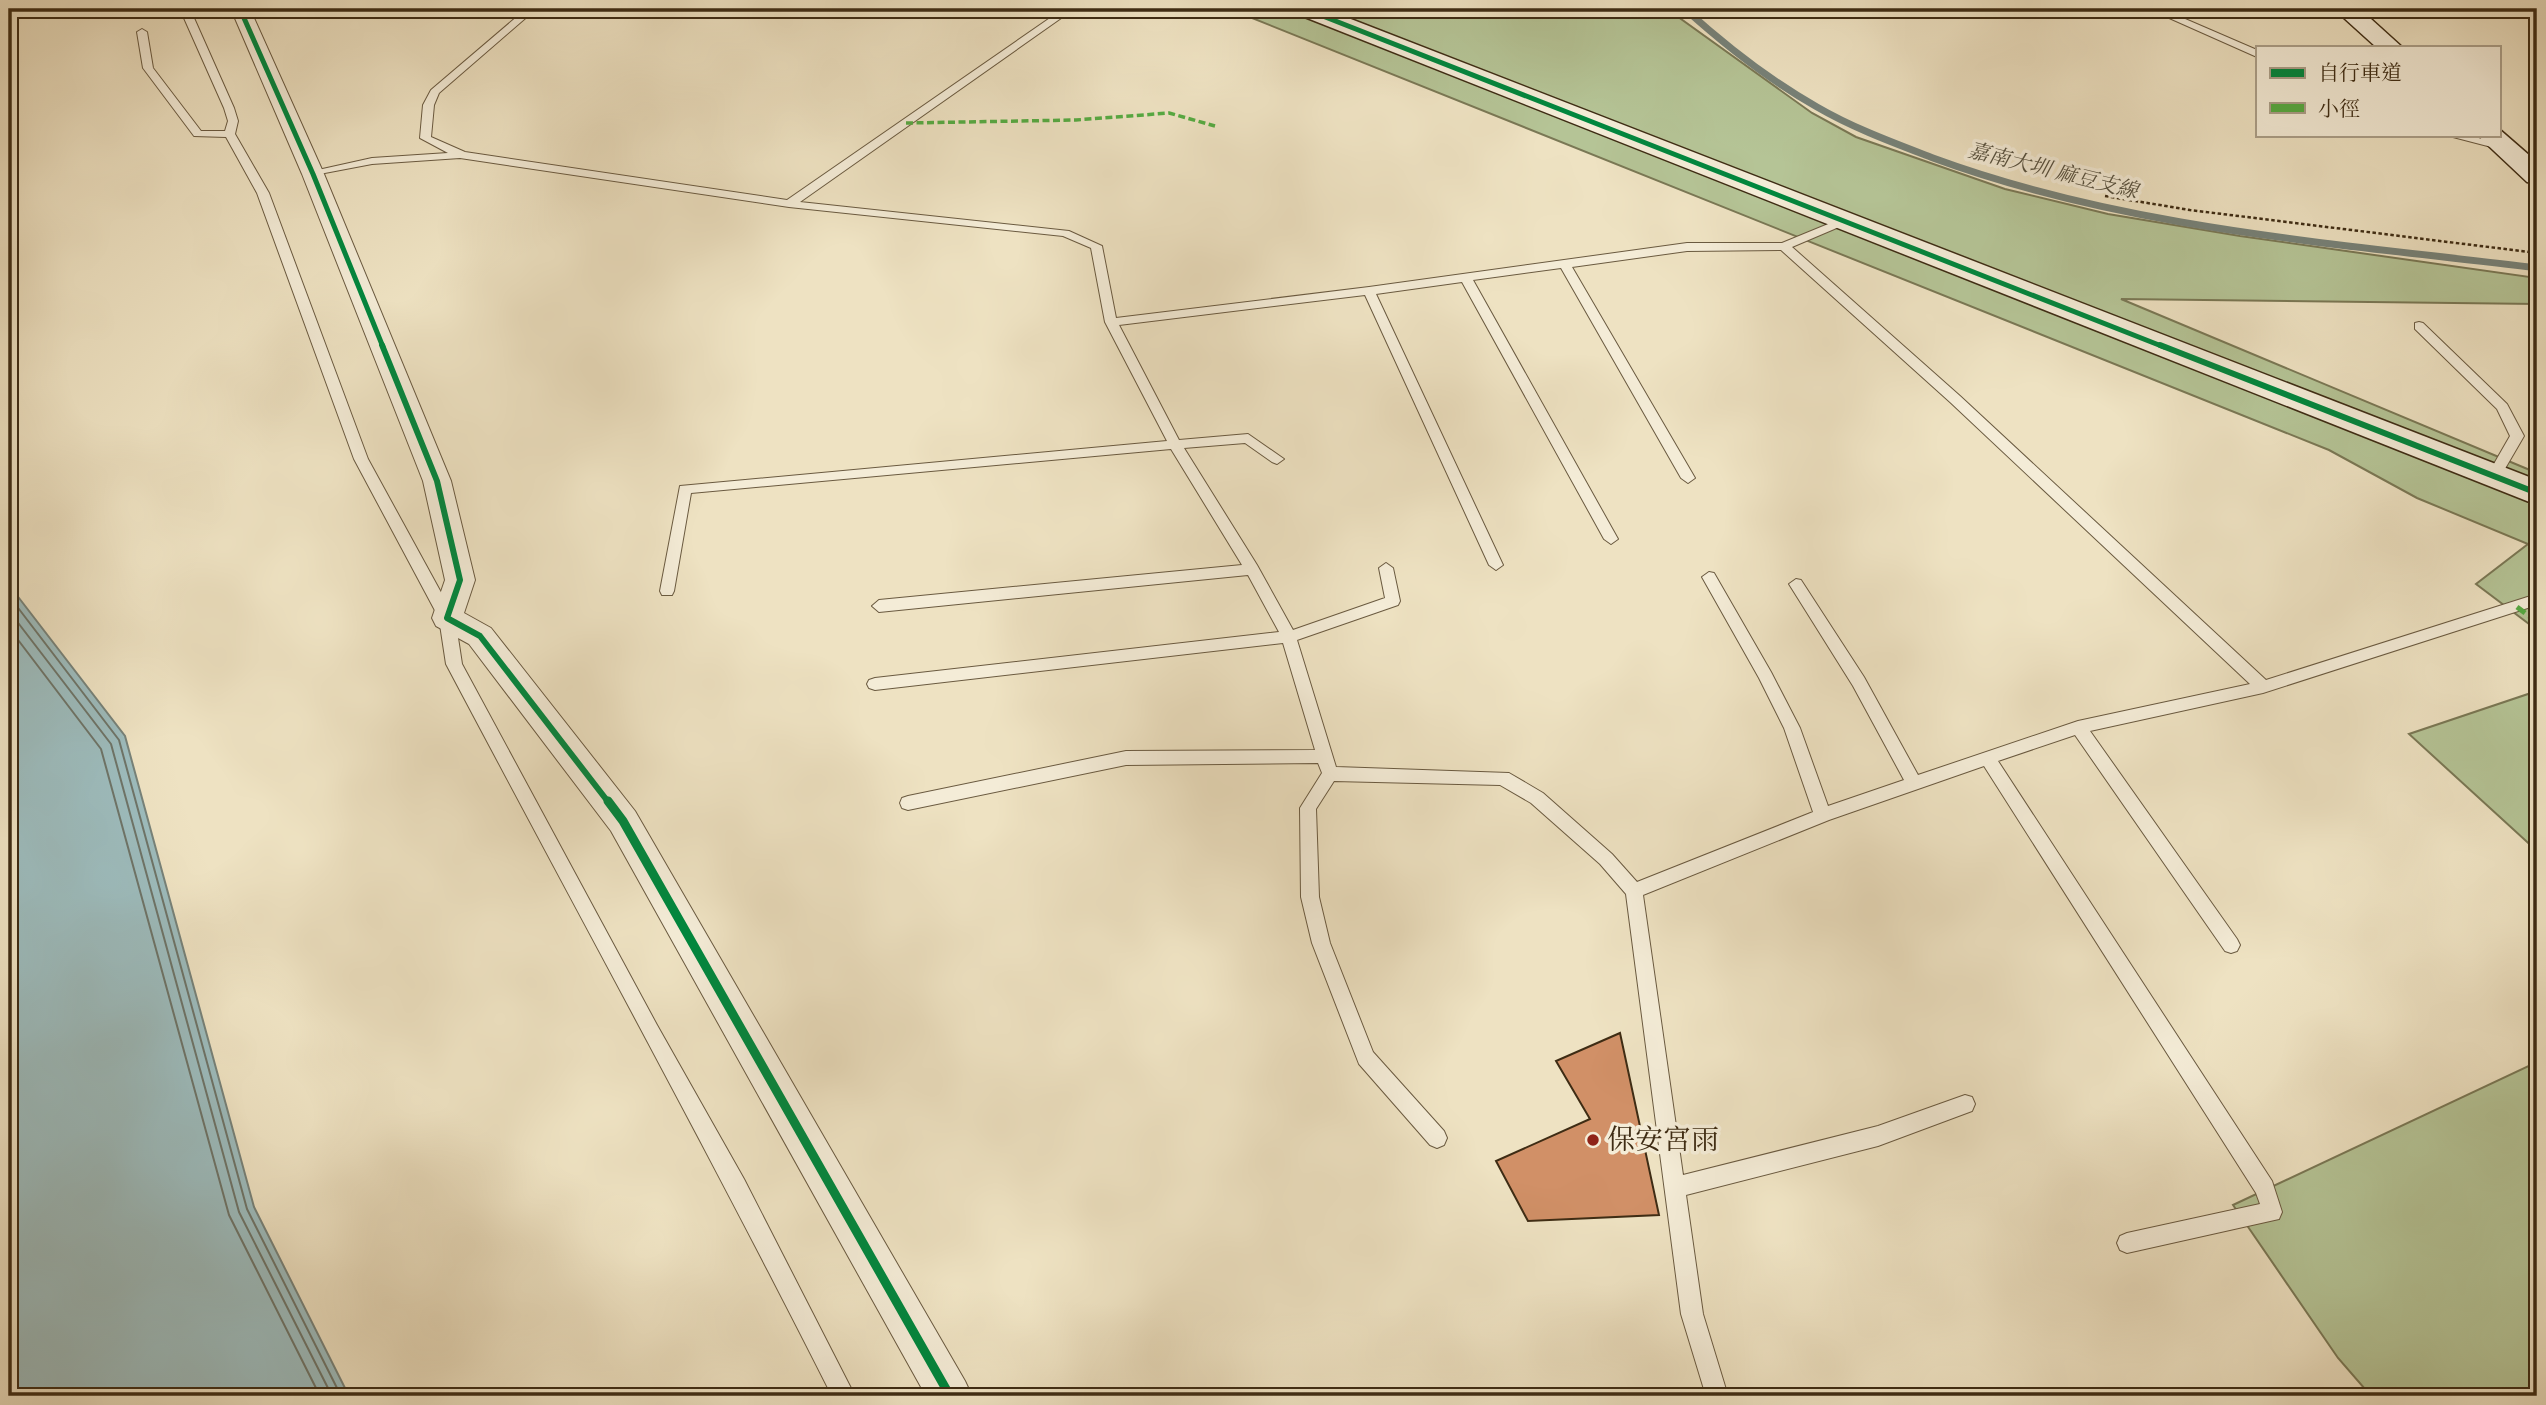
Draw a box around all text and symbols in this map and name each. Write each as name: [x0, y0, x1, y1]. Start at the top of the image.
legend: [2256, 46, 2500, 136]
text: 自行車道: [2318, 59, 2402, 88]
text: 小徑: [2318, 95, 2360, 124]
water label: 嘉南大圳 麻豆支線: [1965, 136, 2143, 207]
place label: 保安宮雨: [1607, 1121, 1719, 1159]
marker: 保安宮雨: [1585, 1132, 1601, 1148]

